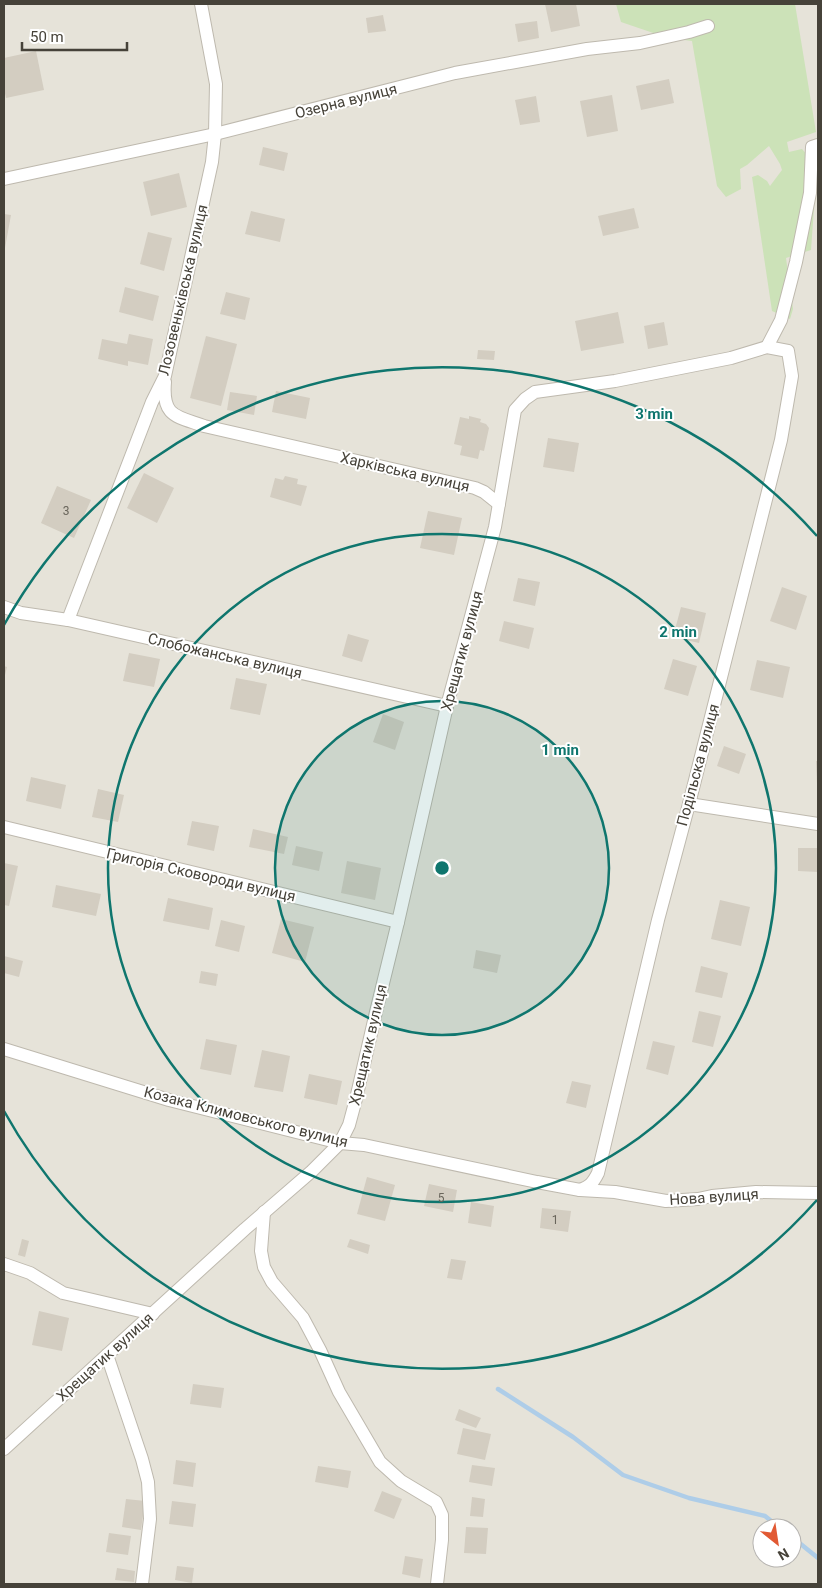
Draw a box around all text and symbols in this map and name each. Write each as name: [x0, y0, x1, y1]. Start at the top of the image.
scale bar: [22, 20, 128, 52]
text: 50 m: [30, 28, 64, 46]
street label: Озерна вулиця: [293, 80, 399, 122]
street label: Лозовеньківська вулиця: [155, 203, 211, 377]
text: 3 min: [635, 405, 673, 423]
street label: Харківська вулиця: [339, 448, 471, 496]
house number: 3: [63, 504, 69, 518]
street label: Хрещатик вулиця: [437, 589, 487, 713]
text: 2 min: [659, 623, 697, 641]
street label: Слобожанська вулиця: [146, 629, 304, 683]
street label: Подільска вулиця: [673, 702, 723, 828]
text: 1 min: [541, 741, 579, 759]
street label: Григорія Сковороди вулиця: [105, 844, 297, 906]
centre of rings: [433, 859, 451, 877]
street label: Хрещатик вулиця: [345, 983, 391, 1107]
street label: Козака Климовського вулиця: [142, 1083, 350, 1151]
street label: Нова вулиця: [669, 1185, 759, 1209]
house number: 5: [438, 1191, 445, 1205]
house number: 1: [552, 1213, 558, 1227]
street label: Хрещатик вулиця: [53, 1309, 157, 1405]
north arrow: [752, 1518, 802, 1568]
text: N: [775, 1545, 792, 1564]

